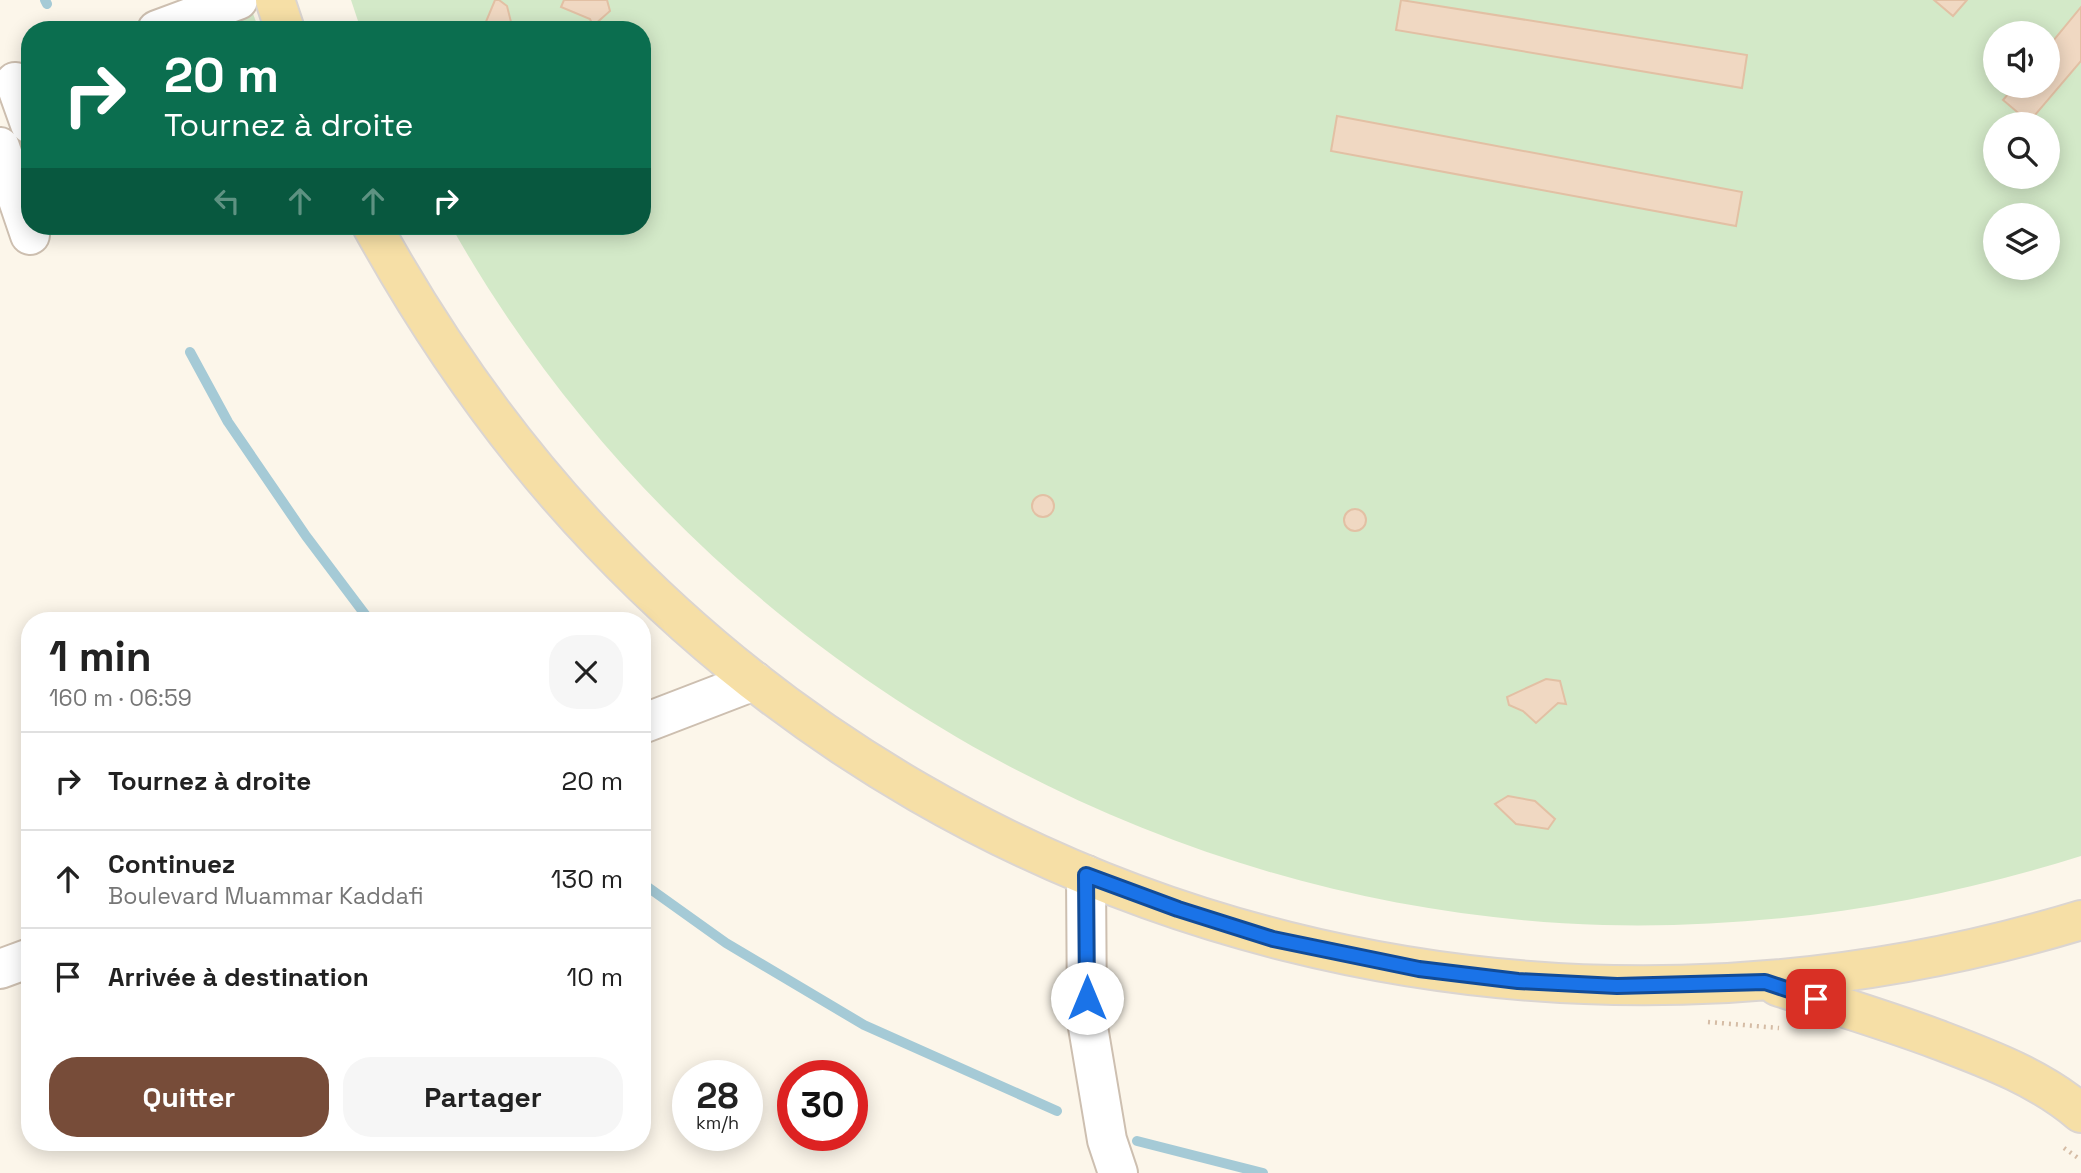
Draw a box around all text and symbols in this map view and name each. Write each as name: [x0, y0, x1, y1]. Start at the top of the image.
map controls: [1983, 21, 2060, 280]
button: sound: [1983, 21, 2060, 98]
text: 20 m: [164, 44, 279, 106]
icon: right: [49, 49, 140, 140]
text: Tournez à droite: [164, 105, 413, 145]
button: search: [1983, 112, 2060, 189]
icon: left: [208, 182, 246, 220]
icon: ahead: [281, 182, 319, 220]
icon: ahead: [354, 182, 392, 220]
icon: right: [427, 182, 465, 220]
button: layers: [1983, 203, 2060, 280]
text: 1 min: [49, 630, 152, 683]
button: close: [549, 635, 623, 709]
text: 160 m · 06:59: [49, 683, 192, 713]
icon: right: [49, 762, 87, 800]
text: Tournez à droite: [108, 764, 311, 798]
text: 20 m: [562, 764, 623, 798]
text: Continuez: [108, 847, 235, 881]
icon: ahead: [49, 860, 87, 898]
text: 130 m: [551, 862, 623, 896]
text: Boulevard Muammar Kaddafi: [108, 881, 423, 911]
icon: arrive: [49, 958, 87, 996]
text: Arrivée à destination: [108, 960, 369, 994]
text: 10 m: [566, 960, 623, 994]
position arrow: [1050, 961, 1124, 1035]
pin: [1786, 969, 1846, 1029]
icon: arrive: [1797, 980, 1835, 1018]
button: Quitter: [49, 1057, 329, 1137]
button: Partager: [343, 1057, 623, 1137]
speed limit sign: 30: [777, 1060, 868, 1151]
text: 28: [697, 1074, 738, 1118]
text: km/h: [696, 1111, 739, 1134]

